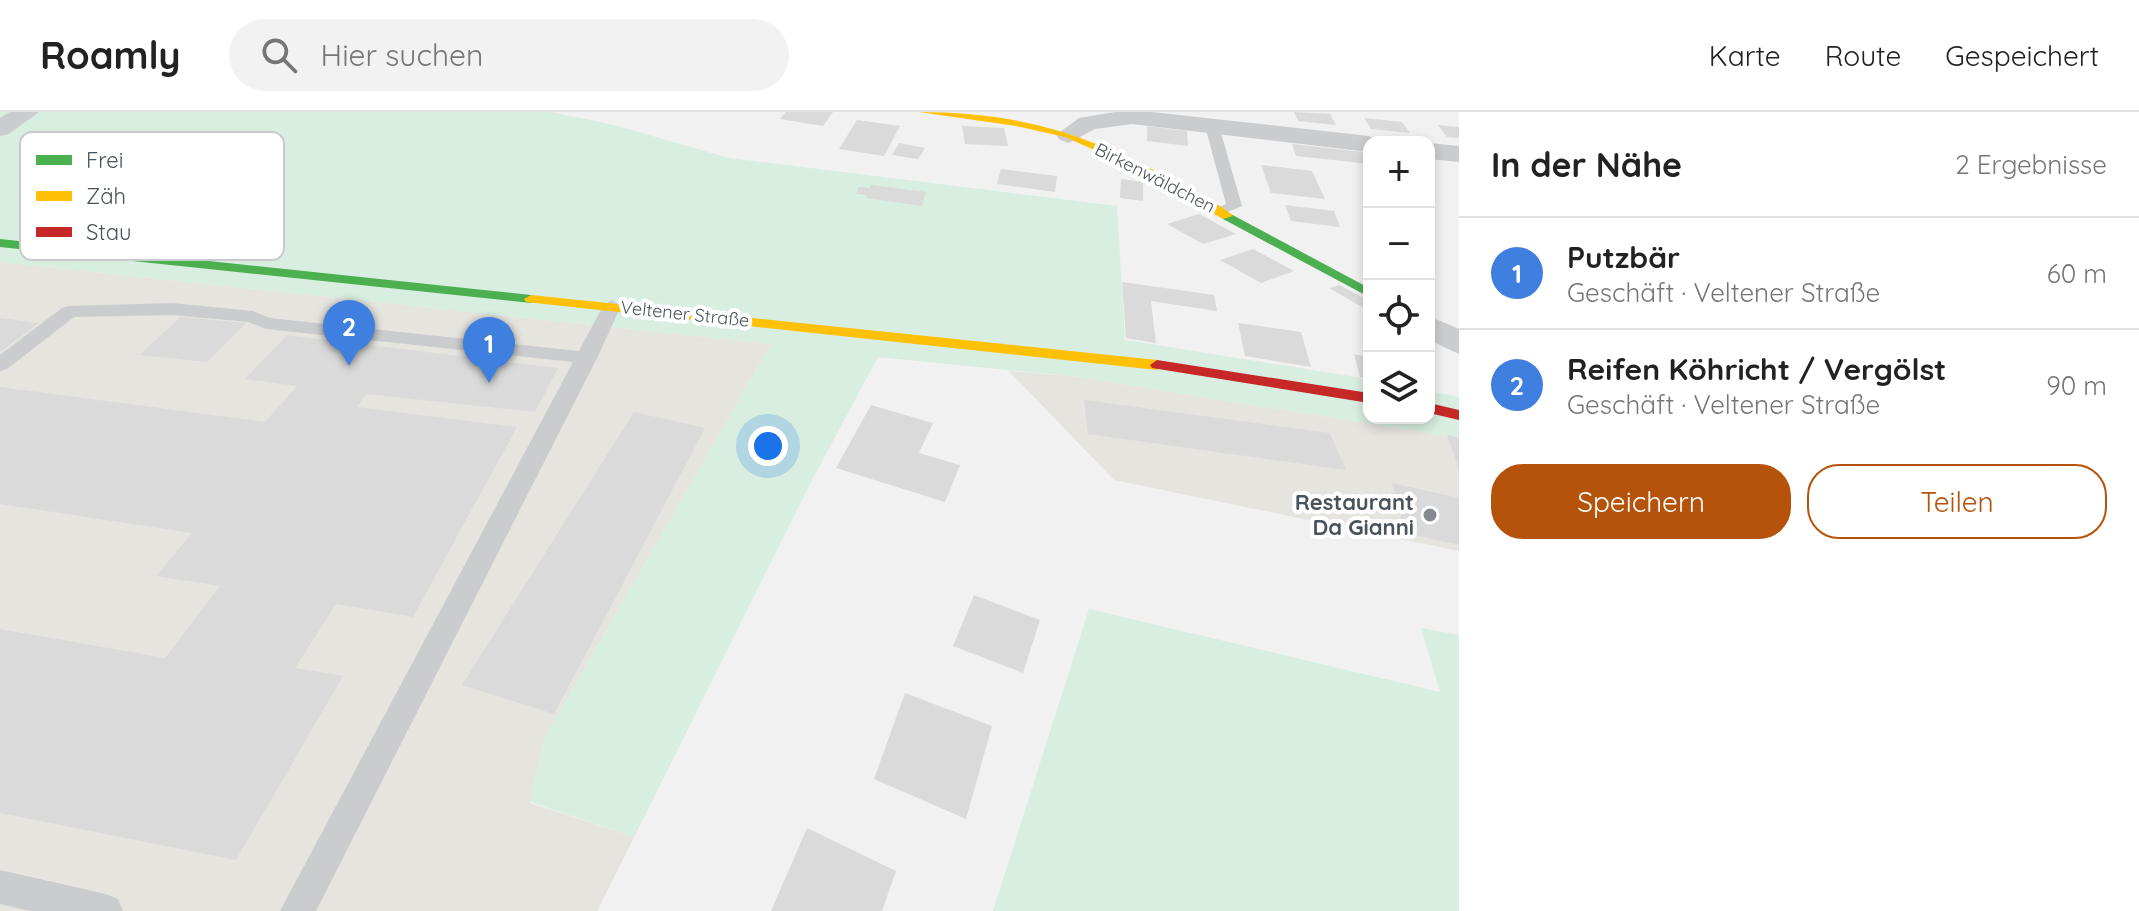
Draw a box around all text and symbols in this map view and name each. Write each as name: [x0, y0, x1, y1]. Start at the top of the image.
search box: [229, 19, 789, 91]
text: Roamly: [40, 31, 181, 79]
icon: search: [257, 33, 301, 77]
text: Hier suchen: [321, 36, 483, 74]
text: Karte: [1709, 38, 1781, 73]
text: Route: [1825, 38, 1901, 73]
text: Gespeichert: [1945, 38, 2099, 73]
legend: [20, 132, 284, 260]
map controls: [1363, 136, 1435, 424]
button: +: [1363, 136, 1435, 208]
street label: Birkenwäldchen: [1091, 137, 1219, 218]
text: In der Nähe: [1491, 143, 1682, 186]
text: Frei: [86, 146, 123, 174]
text: 2 Ergebnisse: [1955, 148, 2107, 181]
text: Zäh: [86, 182, 126, 210]
button: −: [1363, 208, 1435, 280]
text: Stau: [86, 218, 131, 246]
text: Putzbär: [1567, 238, 1680, 276]
text: 1: [1512, 257, 1522, 290]
text: 60 m: [2047, 257, 2107, 290]
text: Geschäft · Veltener Straße: [1567, 276, 1880, 309]
button: locate: [1363, 280, 1435, 352]
street label: Veltener Straße: [620, 295, 751, 332]
pin: 2: [323, 300, 375, 366]
pin: 1: [463, 317, 515, 383]
text: Reifen Köhricht / Vergölst: [1567, 350, 1946, 388]
button: layers: [1363, 352, 1435, 424]
text: 2: [1510, 369, 1524, 402]
text: 90 m: [2046, 369, 2107, 402]
text: Geschäft · Veltener Straße: [1567, 388, 1880, 421]
your location: [748, 426, 788, 466]
button: Speichern: [1491, 464, 1791, 539]
button: Teilen: [1807, 464, 2107, 539]
place label: Restaurant Da Gianni: [1295, 488, 1414, 541]
marker: Restaurant Da Gianni: [1421, 506, 1439, 524]

